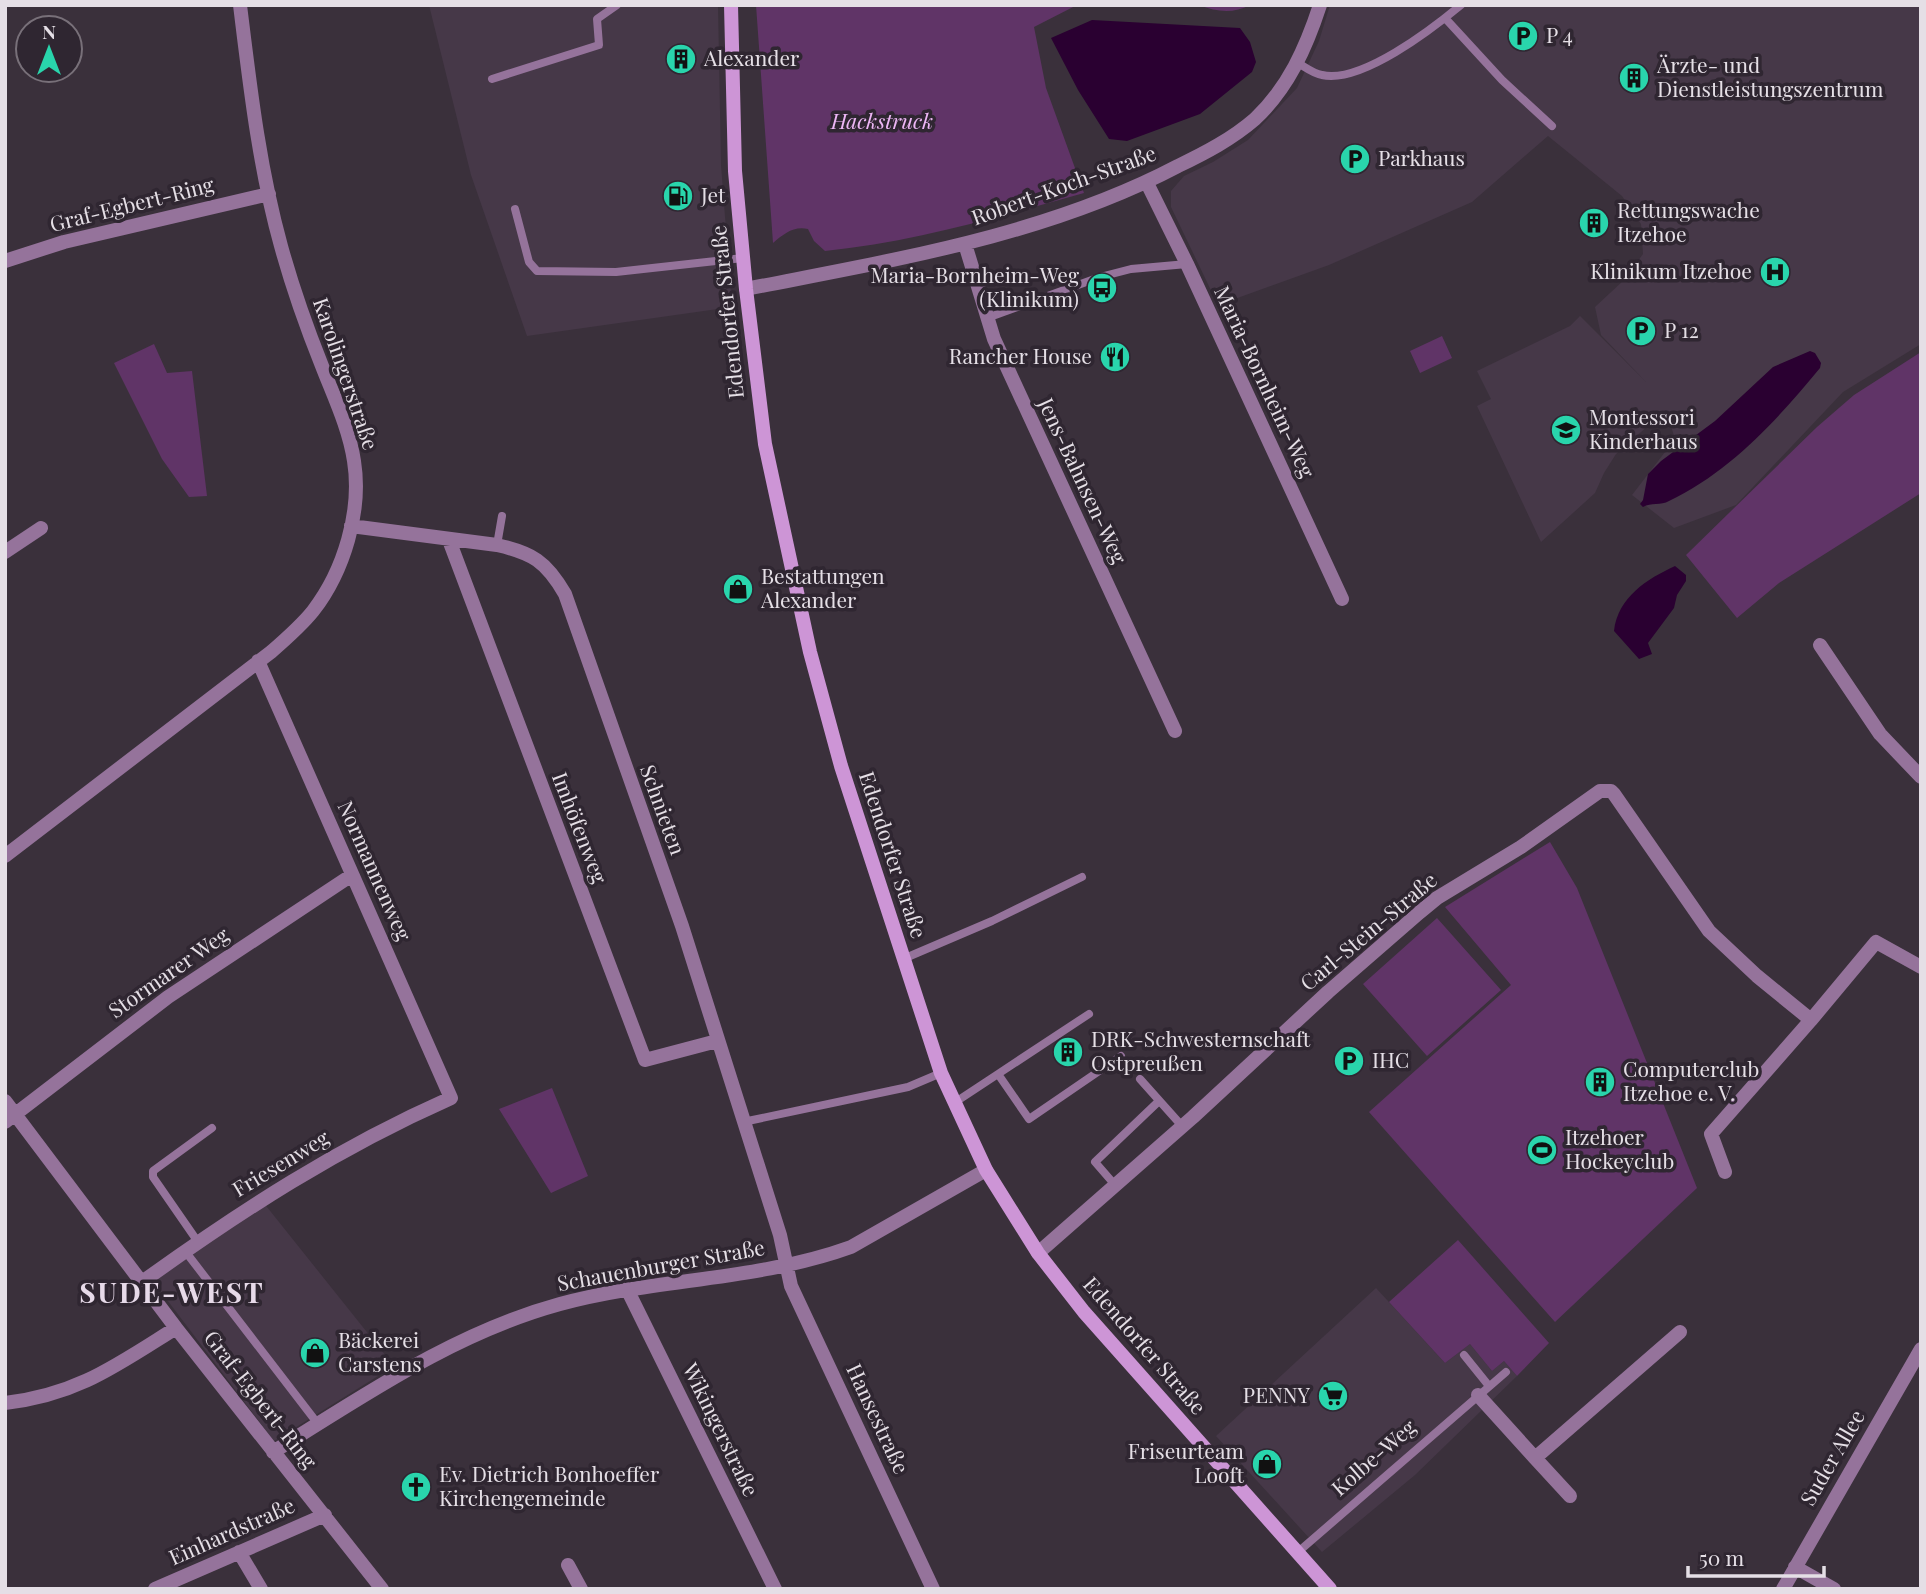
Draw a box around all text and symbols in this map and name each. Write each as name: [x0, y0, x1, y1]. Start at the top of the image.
north arrow: [14, 14, 84, 84]
text: N: [42, 18, 56, 44]
parking icon: P 4: [1506, 19, 1540, 53]
place label: P 4: [1546, 20, 1573, 48]
building icon: Alexander: [664, 42, 698, 76]
place label: Alexander: [703, 43, 800, 71]
place label: Ärzte- und Dienstleistungszentrum: [1656, 50, 1884, 102]
building icon: Ärzte- und Dienstleistungszentrum: [1617, 61, 1651, 95]
park label: Hackstruck: [830, 106, 933, 134]
street label: Robert-Koch-Straße: [967, 138, 1159, 231]
parking icon: Parkhaus: [1338, 142, 1372, 176]
place label: Parkhaus: [1378, 143, 1465, 171]
street label: Graf-Egbert-Ring: [46, 169, 217, 237]
fuel station icon: Jet: [661, 179, 695, 213]
place label: Jet: [700, 180, 726, 208]
place label: Rettungswache Itzehoe: [1617, 195, 1760, 247]
building icon: Rettungswache Itzehoe: [1577, 206, 1611, 240]
street label: Edendorfer Straße: [703, 224, 749, 400]
hospital icon: Klinikum Itzehoe: [1758, 255, 1792, 289]
place label: Klinikum Itzehoe: [1590, 256, 1752, 284]
place label: Maria-Bornheim-Weg (Klinikum): [870, 260, 1079, 312]
bus stop icon: Maria-Bornheim-Weg (Klinikum): [1085, 271, 1119, 305]
street label: Maria-Bornheim-Weg: [1209, 281, 1323, 482]
street label: Karolingerstraße: [308, 293, 386, 453]
parking icon: P 12: [1624, 314, 1658, 348]
place label: P 12: [1664, 315, 1699, 343]
restaurant icon: Rancher House: [1098, 340, 1132, 374]
place label: Rancher House: [949, 341, 1092, 369]
street label: Jens-Bahnsen-Weg: [1033, 392, 1135, 568]
place label: Montessori Kinderhaus: [1589, 402, 1698, 454]
school or university icon: Montessori Kinderhaus: [1549, 413, 1583, 447]
place label: Bestattungen Alexander: [760, 561, 885, 613]
shop icon: Bestattungen Alexander: [721, 572, 755, 606]
street label: Schnieten: [635, 760, 693, 859]
street label: Edendorfer Straße: [854, 767, 934, 941]
street label: Imhöfenweg: [547, 768, 615, 887]
street label: Normannenweg: [333, 796, 419, 944]
street label: Carl-Stein-Straße: [1294, 865, 1442, 996]
street label: Stormarer Weg: [102, 919, 234, 1023]
place label: DRK-Schwesternschaft Ostpreußen: [1091, 1024, 1311, 1076]
building icon: DRK-Schwesternschaft Ostpreußen: [1051, 1035, 1085, 1069]
parking icon: IHC: [1332, 1044, 1366, 1078]
place label: IHC: [1372, 1045, 1409, 1073]
place label: Computerclub Itzehoe e. V.: [1623, 1054, 1759, 1106]
building icon: Computerclub Itzehoe e. V.: [1583, 1065, 1617, 1099]
street label: Friesenweg: [226, 1122, 334, 1202]
place label: Itzehoer Hockeyclub: [1565, 1122, 1674, 1174]
sports icon: Itzehoer Hockeyclub: [1525, 1133, 1559, 1167]
street label: Schauenburger Straße: [555, 1232, 767, 1296]
street label: Edendorfer Straße: [1078, 1270, 1213, 1420]
district label: SUDE-WEST: [79, 1273, 265, 1310]
street label: Graf-Egbert-Ring: [199, 1324, 324, 1474]
place label: Bäckerei Carstens: [338, 1325, 422, 1377]
shop icon: Bäckerei Carstens: [298, 1336, 332, 1370]
street label: Wikingerstraße: [677, 1357, 766, 1500]
street label: Hansestraße: [841, 1359, 917, 1478]
supermarket icon: PENNY: [1316, 1379, 1350, 1413]
place label: PENNY: [1243, 1380, 1311, 1408]
street label: Suder Allee: [1793, 1404, 1870, 1510]
street label: Kolbe-Weg: [1325, 1412, 1421, 1501]
place label: Friseurteam Looft: [1128, 1436, 1245, 1488]
shop icon: Friseurteam Looft: [1250, 1447, 1284, 1481]
place label: Ev. Dietrich Bonhoeffer Kirchengemeinde: [439, 1459, 660, 1511]
church icon: Ev. Dietrich Bonhoeffer Kirchengemeinde: [399, 1470, 433, 1504]
street label: Einhardstraße: [164, 1490, 299, 1570]
scale bar: [1688, 1534, 1825, 1578]
text: 50 m: [1699, 1543, 1745, 1571]

